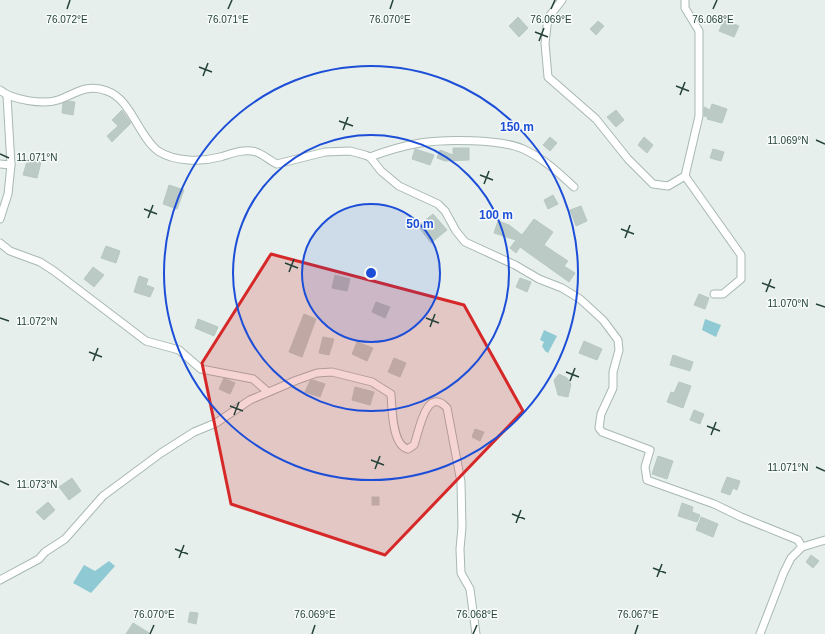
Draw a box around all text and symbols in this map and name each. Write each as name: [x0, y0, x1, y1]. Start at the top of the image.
text: 76.072°E: [46, 14, 88, 25]
text: 76.071°E: [207, 14, 249, 25]
text: 76.070°E: [369, 14, 411, 25]
text: 76.069°E: [530, 14, 572, 25]
text: 76.068°E: [692, 14, 734, 25]
text: 150 m: [500, 120, 534, 134]
text: 11.069°N: [767, 135, 809, 146]
text: 11.071°N: [16, 152, 58, 163]
text: 100 m: [479, 208, 513, 222]
text: 50 m: [406, 217, 434, 231]
centre of rings: [364, 266, 378, 280]
text: 11.070°N: [767, 298, 809, 309]
text: 11.072°N: [16, 316, 58, 327]
text: 11.071°N: [767, 462, 809, 473]
text: 11.073°N: [16, 479, 58, 490]
text: 76.070°E: [133, 609, 175, 620]
text: 76.069°E: [294, 609, 336, 620]
text: 76.068°E: [456, 609, 498, 620]
text: 76.067°E: [617, 609, 659, 620]

